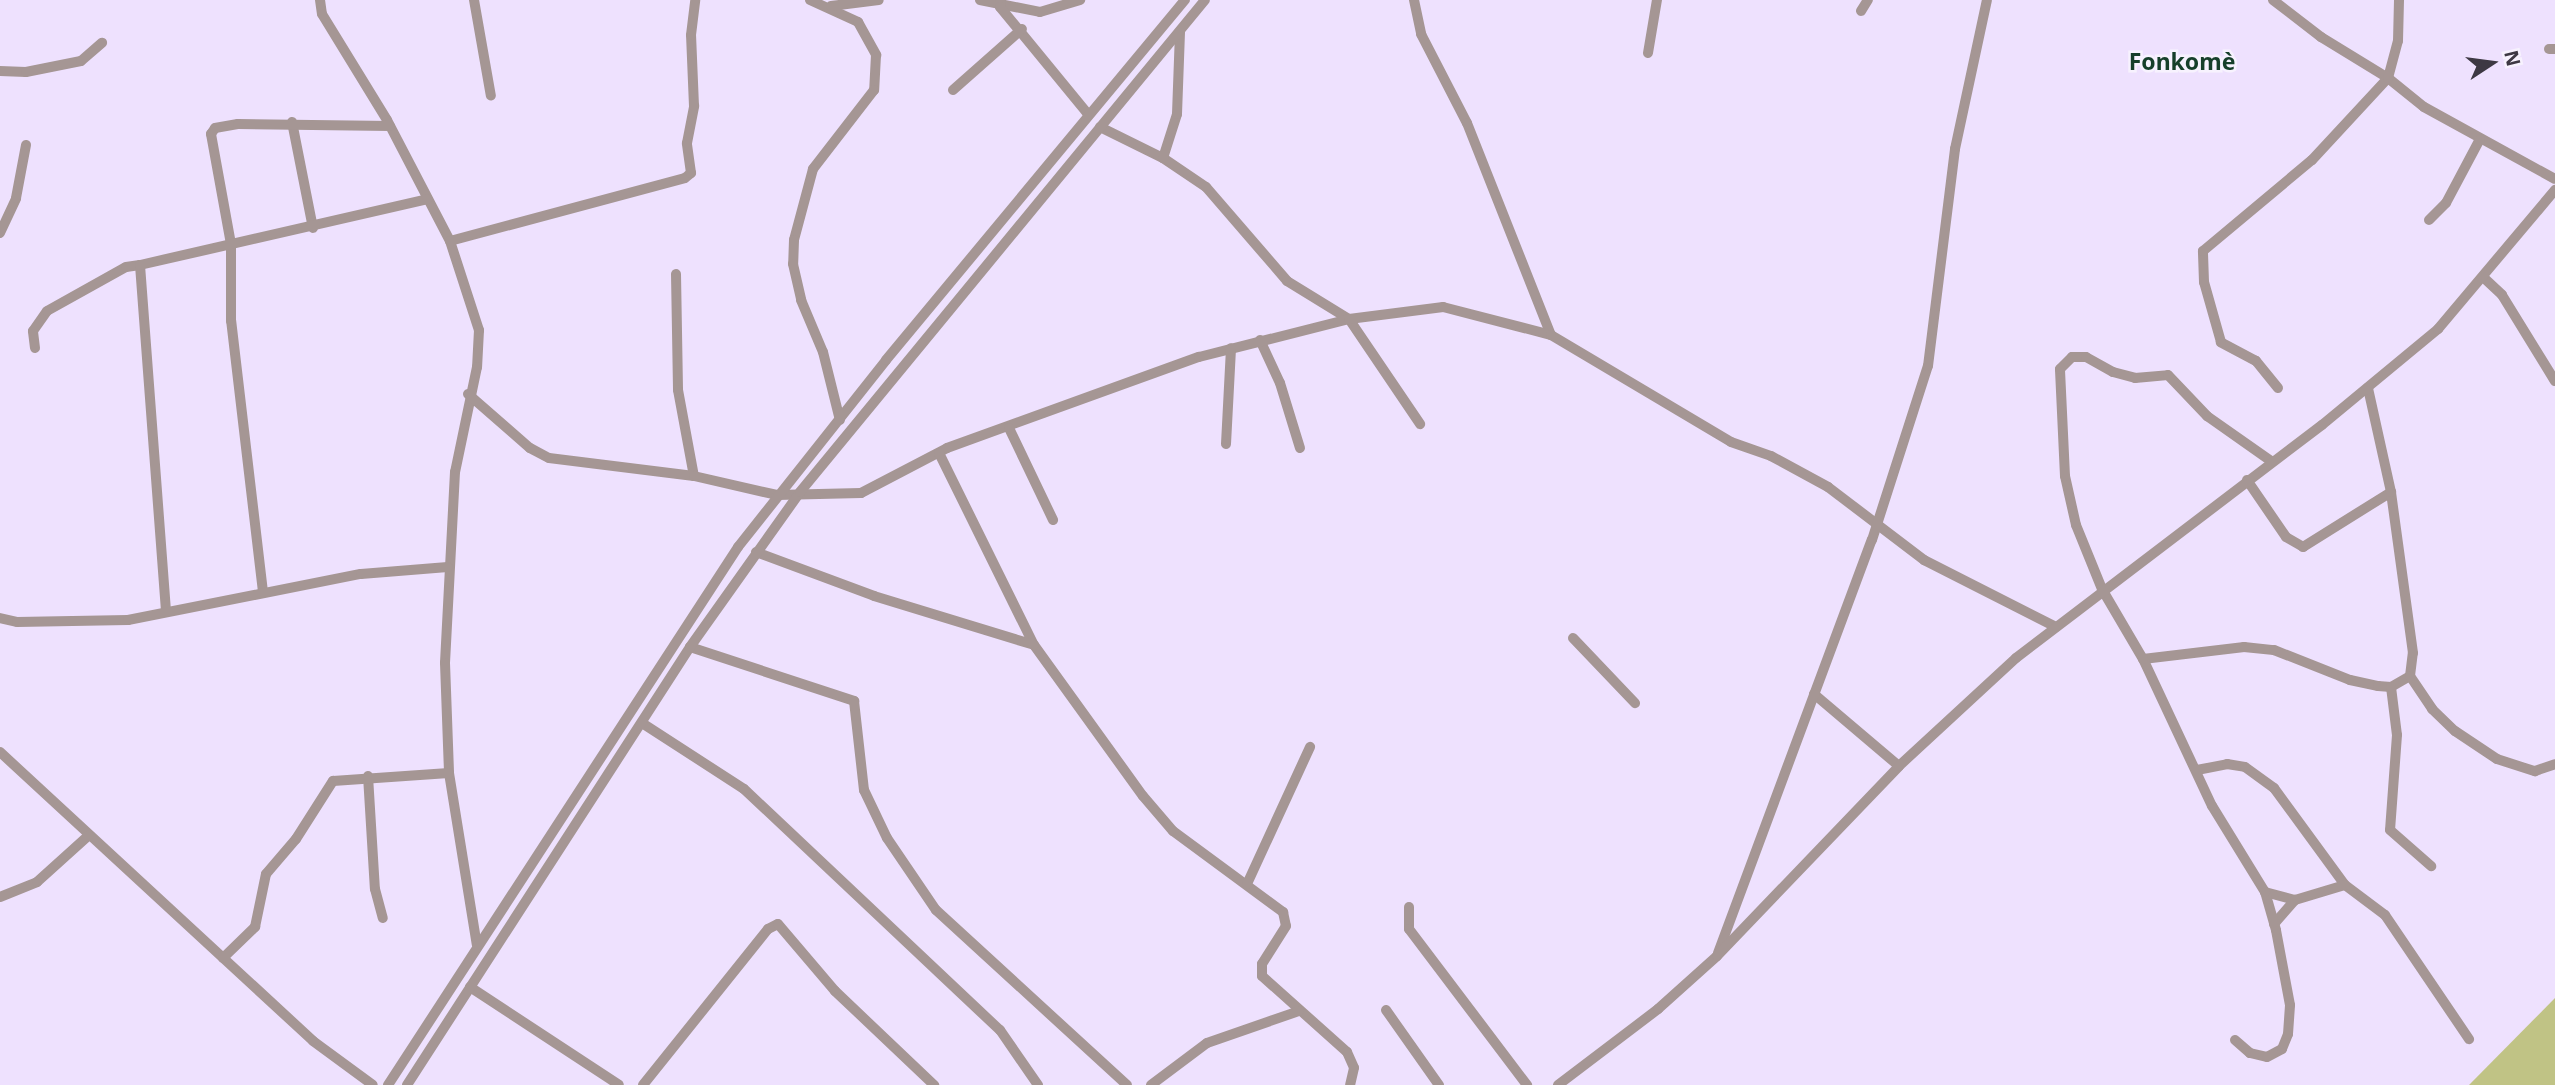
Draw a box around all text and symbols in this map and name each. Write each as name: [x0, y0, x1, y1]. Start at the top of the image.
north arrow: [2457, 28, 2527, 98]
district label: Fonkomè: [2129, 47, 2235, 75]
text: N: [2498, 48, 2527, 69]

